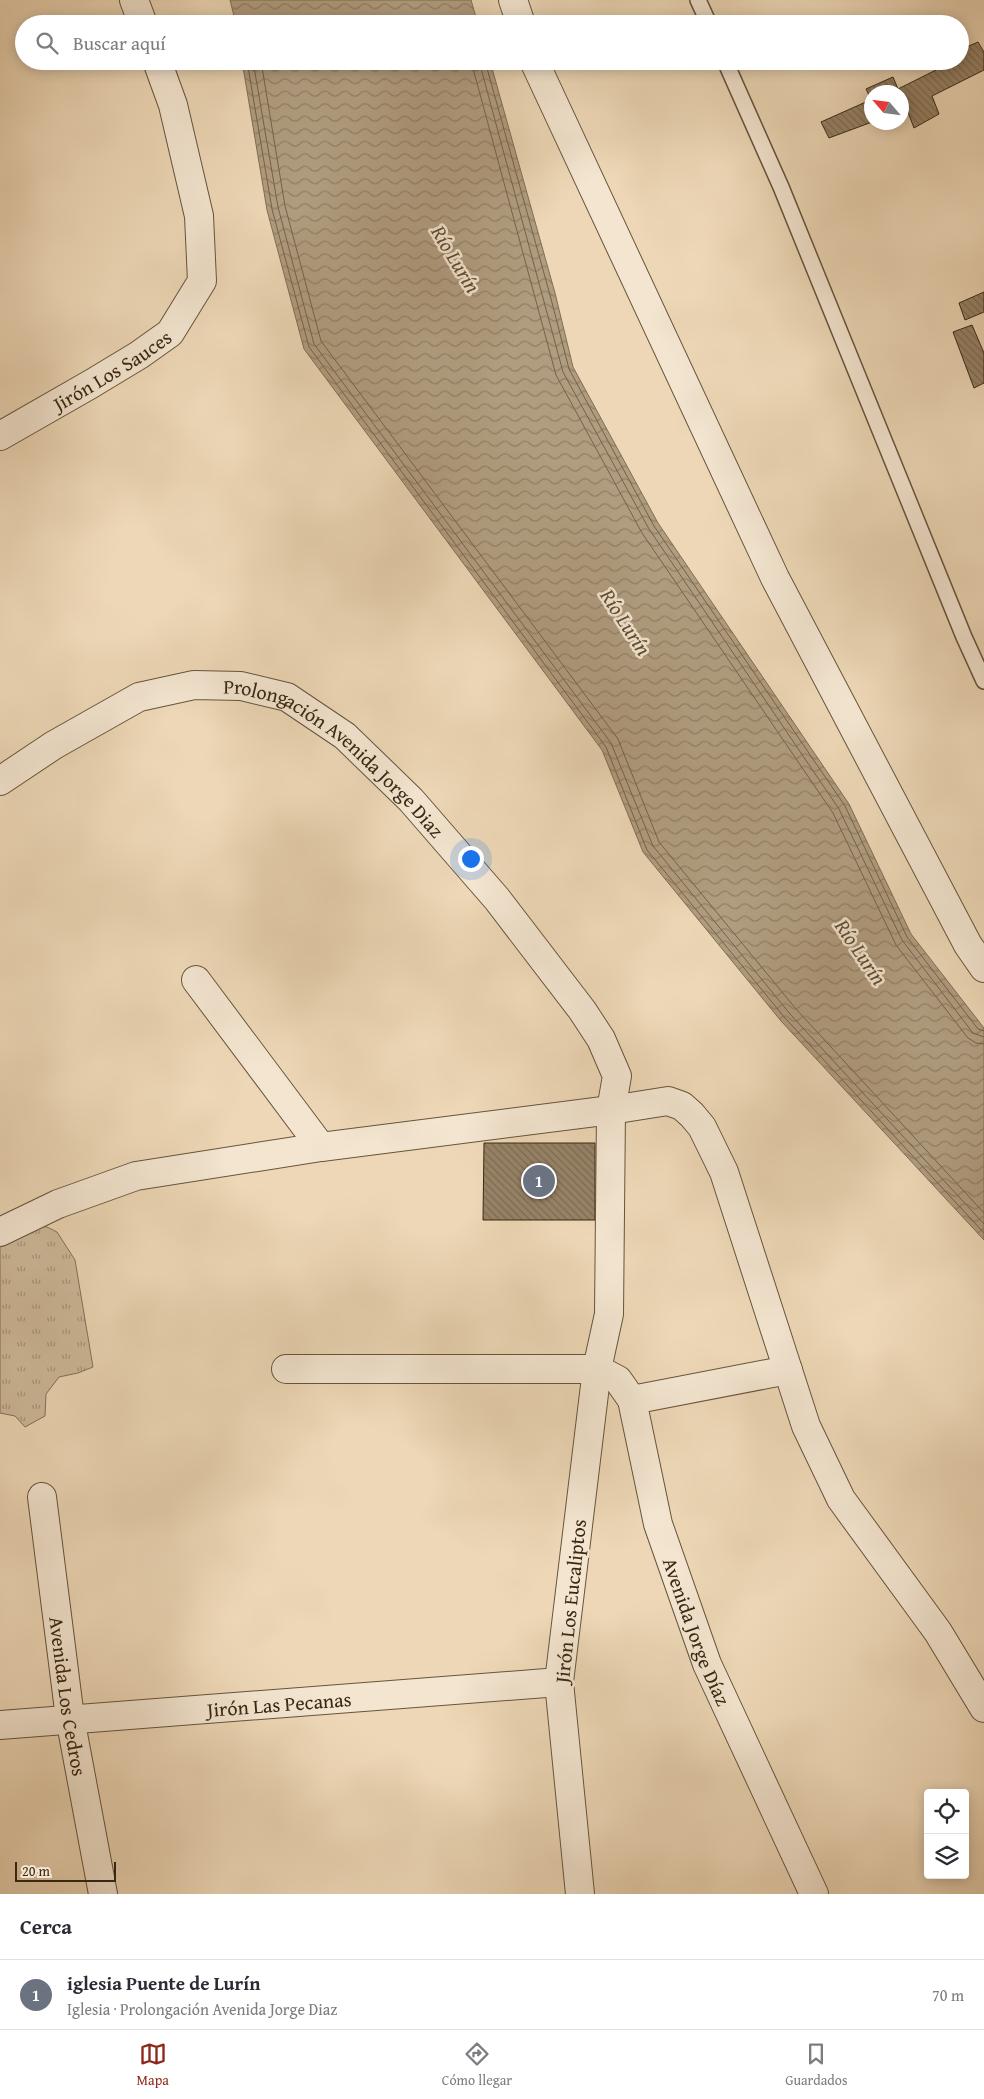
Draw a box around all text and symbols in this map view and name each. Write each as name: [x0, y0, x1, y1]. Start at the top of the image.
search box: [15, 15, 969, 70]
icon: search: [33, 29, 61, 57]
text: Buscar aquí: [73, 29, 166, 57]
north arrow: [864, 85, 909, 130]
water label: Río Lurín: [423, 218, 489, 299]
street label: Jirón Los Sauces: [45, 322, 177, 419]
water label: Río Lurín: [592, 582, 659, 662]
street label: Prolongación Avenida Jorge Diaz: [223, 671, 452, 844]
your location: [458, 846, 484, 872]
water label: Río Lurín: [827, 912, 895, 992]
pin: 1: [523, 1162, 555, 1200]
street label: Jirón Los Eucaliptos: [547, 1517, 593, 1687]
street label: Avenida Jorge Díaz: [656, 1553, 739, 1710]
street label: Avenida Los Cedros: [43, 1615, 95, 1778]
street label: Jirón Las Pecanas: [203, 1684, 352, 1724]
map controls: [924, 1789, 969, 1879]
button: locate: [924, 1789, 969, 1834]
button: layers: [924, 1834, 969, 1879]
scale bar: [15, 1859, 116, 1882]
text: 20 m: [22, 1861, 50, 1881]
text: Cerca: [20, 1911, 72, 1942]
text: iglesia Puente de Lurín: [67, 1969, 260, 1997]
text: 1: [32, 1983, 40, 2007]
text: 70 m: [932, 1983, 964, 2007]
text: Iglesia · Prolongación Avenida Jorge Diaz: [67, 1997, 337, 2021]
tab: Mapa: [137, 2040, 169, 2090]
tab: Cómo llegar: [442, 2040, 512, 2090]
tab: Guardados: [785, 2040, 847, 2090]

